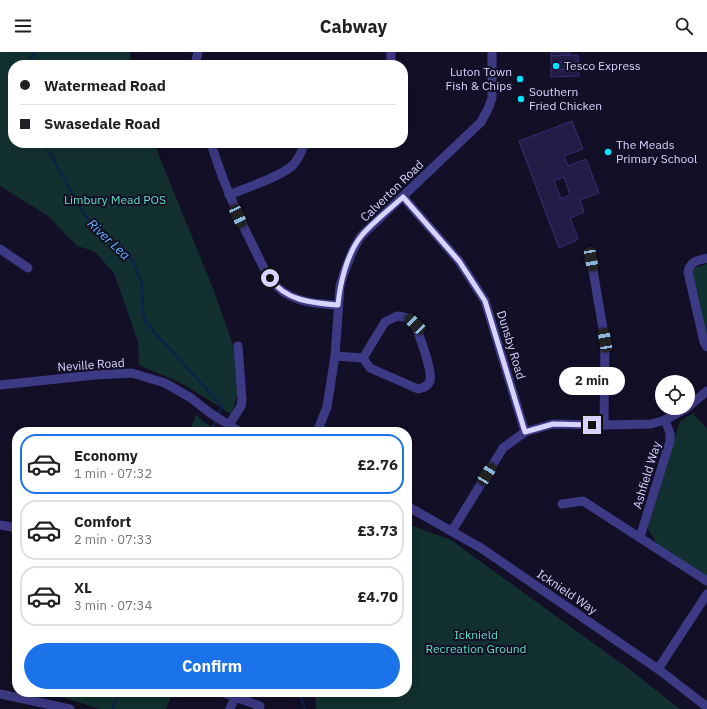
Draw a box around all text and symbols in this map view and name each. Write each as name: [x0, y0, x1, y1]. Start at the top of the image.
icon: menu: [12, 15, 34, 37]
text: Cabway: [320, 15, 387, 38]
icon: search: [673, 15, 695, 37]
place label: Tesco Express: [564, 58, 641, 73]
marker: Tesco Express: [551, 61, 561, 71]
place label: Luton Town Fish & Chips: [446, 64, 512, 93]
marker: Luton Town Fish & Chips: [515, 74, 525, 84]
text: Watermead Road: [44, 76, 166, 95]
place label: Southern Fried Chicken: [529, 84, 602, 113]
marker: Southern Fried Chicken: [516, 94, 526, 104]
text: Swasedale Road: [44, 114, 160, 133]
place label: The Meads Primary School: [616, 137, 697, 166]
marker: The Meads Primary School: [603, 147, 613, 157]
street label: Calverton Road: [357, 157, 426, 225]
park label: Limbury Mead POS: [64, 192, 166, 207]
car: [227, 203, 249, 229]
water label: River Lea: [84, 215, 134, 263]
car: [583, 246, 599, 272]
route start: [261, 269, 279, 287]
street label: Dunsby Road: [494, 309, 529, 381]
car: [402, 311, 428, 337]
car: [597, 327, 613, 353]
street label: Neville Road: [57, 355, 125, 374]
callout: 2 min: [559, 367, 625, 395]
text: 2 min: [575, 372, 609, 389]
map controls: [655, 375, 695, 415]
button: locate: [655, 375, 695, 415]
route end: [583, 416, 601, 434]
street label: Ashfield Way: [629, 439, 664, 510]
icon: car: [26, 446, 62, 482]
text: Economy: [74, 446, 138, 465]
text: £2.76: [358, 455, 398, 474]
car: [476, 461, 498, 487]
text: 1 min · 07:32: [74, 465, 152, 482]
icon: car: [26, 512, 62, 548]
text: Comfort: [74, 512, 131, 531]
text: £3.73: [358, 521, 398, 540]
text: 2 min · 07:33: [74, 531, 152, 548]
street label: Icknield Way: [534, 566, 600, 617]
icon: car: [26, 578, 62, 614]
text: XL: [74, 578, 92, 597]
text: £4.70: [358, 587, 398, 606]
text: 3 min · 07:34: [74, 597, 152, 614]
park label: Icknield Recreation Ground: [425, 627, 527, 656]
button: Confirm: [24, 643, 400, 689]

